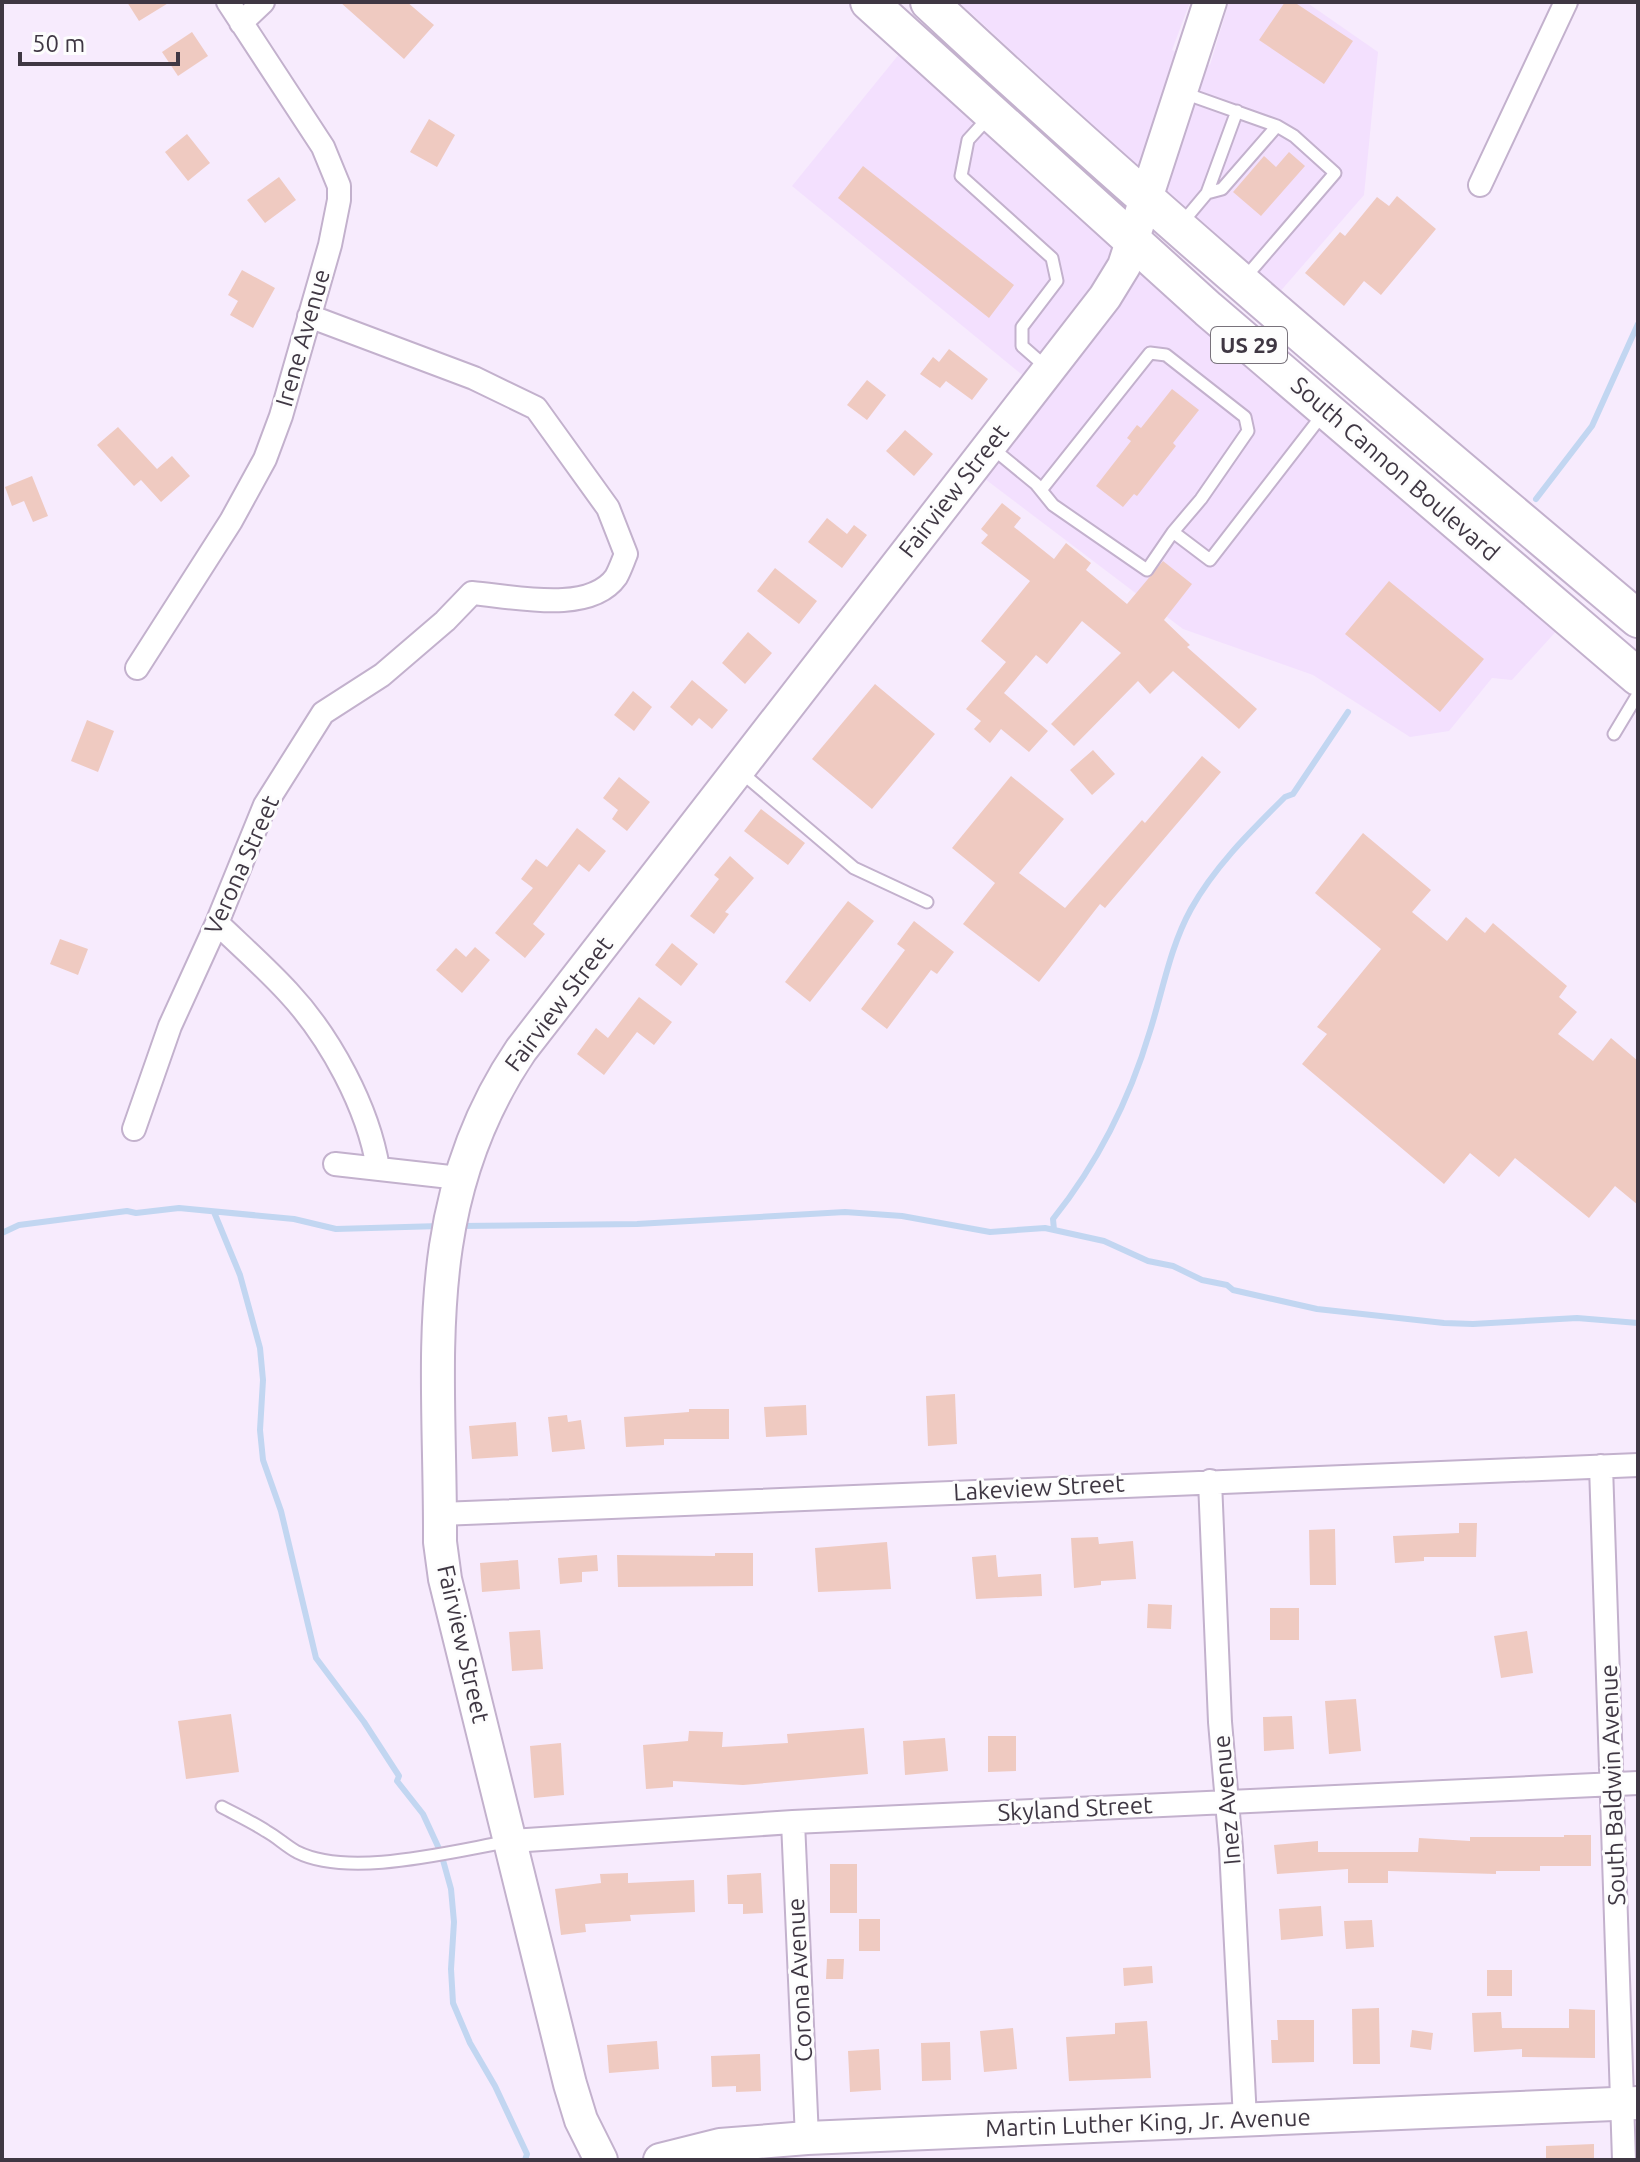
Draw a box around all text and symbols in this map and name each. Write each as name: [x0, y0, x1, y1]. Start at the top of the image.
scale bar: [20, 16, 178, 66]
text: 50 m: [32, 30, 85, 57]
street label: Irene Avenue: [270, 266, 335, 410]
road number: US 29: [1211, 327, 1287, 363]
street label: South Cannon Boulevard: [1286, 371, 1505, 566]
street label: Fairview Street: [893, 418, 1014, 563]
street label: Verona Street: [199, 791, 284, 938]
street label: Fairview Street: [499, 931, 618, 1076]
street label: Lakeview Street: [953, 1470, 1126, 1505]
street label: Fairview Street: [432, 1562, 495, 1726]
street label: South Baldwin Avenue: [1595, 1664, 1630, 1906]
street label: Inez Avenue: [1207, 1734, 1246, 1866]
street label: Skyland Street: [997, 1791, 1154, 1826]
street label: Corona Avenue: [782, 1897, 817, 2063]
street label: Martin Luther King, Jr. Avenue: [985, 2103, 1311, 2142]

